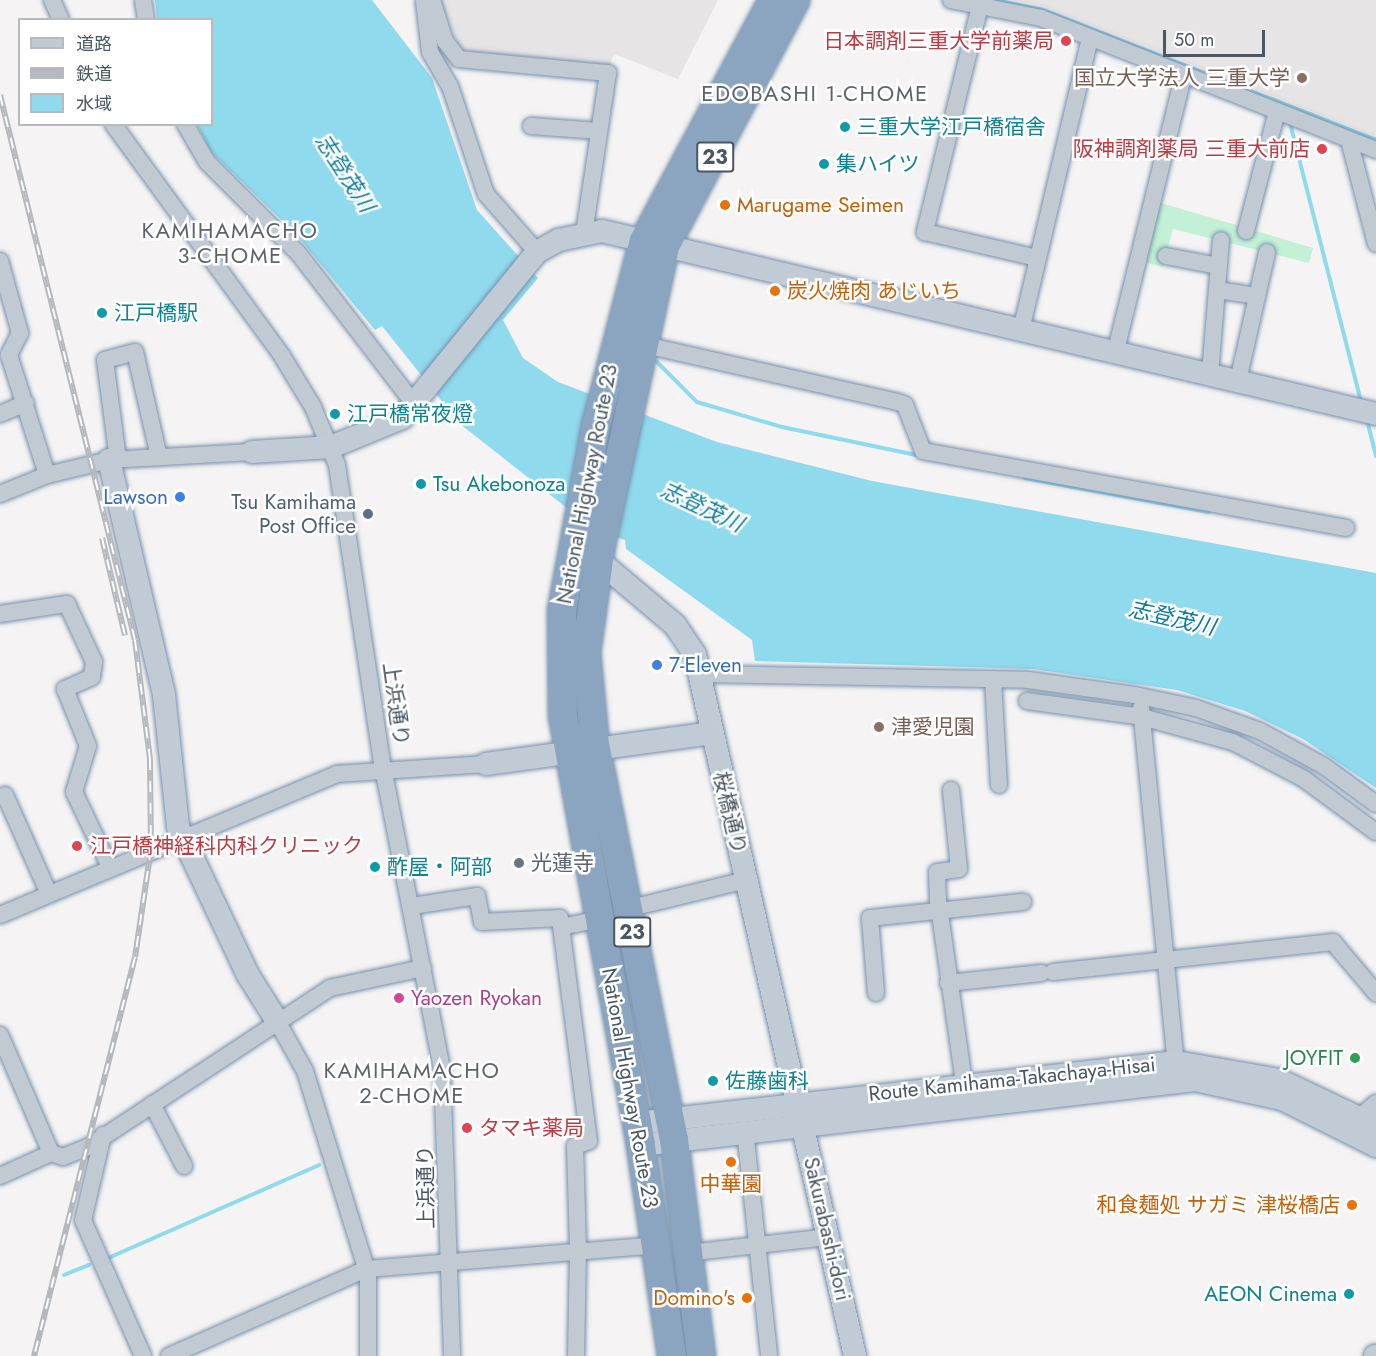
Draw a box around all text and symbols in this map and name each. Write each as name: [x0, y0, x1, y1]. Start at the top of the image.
legend: [18, 18, 213, 126]
scale bar: [1166, 18, 1268, 56]
text: 50 m: [1174, 27, 1214, 53]
place label: 日本調剤三重大学前薬局: [823, 28, 1054, 54]
text: 道路: [76, 31, 112, 57]
marker: 日本調剤三重大学前薬局: [1059, 34, 1073, 48]
text: 鉄道: [76, 61, 112, 87]
place label: 国立大学法人 三重大学: [1074, 65, 1290, 91]
marker: 国立大学法人 三重大学: [1295, 71, 1309, 85]
district label: EDOBASHI 1-CHOME: [701, 81, 929, 107]
text: 水域: [76, 91, 112, 117]
place label: 三重大学江戸橋宿舎: [857, 114, 1046, 140]
marker: 三重大学江戸橋宿舎: [838, 120, 852, 134]
water label: 志登茂川: [310, 129, 380, 217]
place label: 阪神調剤薬局 三重大前店: [1073, 136, 1310, 162]
road number: 23: [696, 140, 734, 174]
marker: 阪神調剤薬局 三重大前店: [1315, 142, 1329, 156]
place label: 集ハイツ: [836, 151, 920, 177]
marker: 集ハイツ: [817, 157, 831, 171]
place label: Marugame Seimen: [737, 192, 904, 218]
marker: Marugame Seimen: [718, 198, 732, 212]
district label: KAMIHAMACHO 3-CHOME: [142, 217, 318, 268]
place label: 炭火焼肉 あじいち: [787, 278, 961, 304]
marker: 炭火焼肉 あじいち: [768, 284, 782, 298]
place label: 江戸橋駅: [114, 300, 198, 326]
marker: 江戸橋駅: [95, 306, 109, 320]
street label: National Highway Route 23: [551, 362, 623, 606]
place label: 江戸橋常夜燈: [347, 401, 473, 427]
marker: 江戸橋常夜燈: [328, 407, 342, 421]
place label: Tsu Akebonoza: [433, 471, 565, 497]
water label: 志登茂川: [657, 476, 747, 538]
marker: Tsu Akebonoza: [414, 477, 428, 491]
place label: Lawson: [103, 484, 168, 510]
place label: Tsu Kamihama Post Office: [231, 489, 356, 539]
marker: Lawson: [173, 490, 187, 504]
marker: Tsu Kamihama Post Office: [361, 507, 375, 521]
water label: 志登茂川: [1126, 595, 1218, 641]
place label: 7-Eleven: [669, 652, 742, 678]
marker: 7-Eleven: [650, 658, 664, 672]
street label: 上浜通り: [378, 661, 414, 747]
place label: 津愛児園: [891, 714, 975, 740]
marker: 津愛児園: [872, 720, 886, 734]
street label: 桜橋通り: [708, 769, 752, 857]
place label: 江戸橋神経科内科クリニック: [90, 833, 363, 859]
marker: 江戸橋神経科内科クリニック: [68, 837, 86, 855]
place label: 光蓮寺: [531, 850, 594, 876]
place label: 酢屋・阿部: [387, 854, 492, 880]
marker: 光蓮寺: [512, 856, 526, 870]
marker: 酢屋・阿部: [368, 860, 382, 874]
road number: 23: [612, 915, 652, 949]
street label: National Highway Route 23: [596, 966, 664, 1210]
place label: Yaozen Ryokan: [411, 985, 542, 1011]
marker: Yaozen Ryokan: [392, 991, 406, 1005]
place label: JOYFIT: [1285, 1045, 1343, 1071]
street label: Route Kamihama-Takachaya-Hisai: [867, 1051, 1157, 1107]
marker: JOYFIT: [1348, 1051, 1362, 1065]
district label: KAMIHAMACHO 2-CHOME: [324, 1057, 500, 1108]
place label: 佐藤歯科: [725, 1068, 809, 1094]
marker: 佐藤歯科: [706, 1074, 720, 1088]
place label: タマキ薬局: [479, 1115, 584, 1141]
marker: タマキ薬局: [460, 1121, 474, 1135]
street label: 上浜通り: [413, 1145, 439, 1229]
marker: 中華園: [724, 1155, 738, 1169]
street label: Sakurabashi-dori: [798, 1155, 856, 1303]
place label: 中華園: [700, 1171, 762, 1197]
place label: 和食麺処 サガミ 津桜橋店: [1096, 1192, 1340, 1218]
marker: 和食麺処 サガミ 津桜橋店: [1345, 1198, 1359, 1212]
place label: AEON Cinema: [1204, 1281, 1337, 1307]
place label: Domino's: [653, 1285, 735, 1311]
marker: AEON Cinema: [1342, 1287, 1356, 1301]
marker: Domino's: [740, 1291, 754, 1305]

